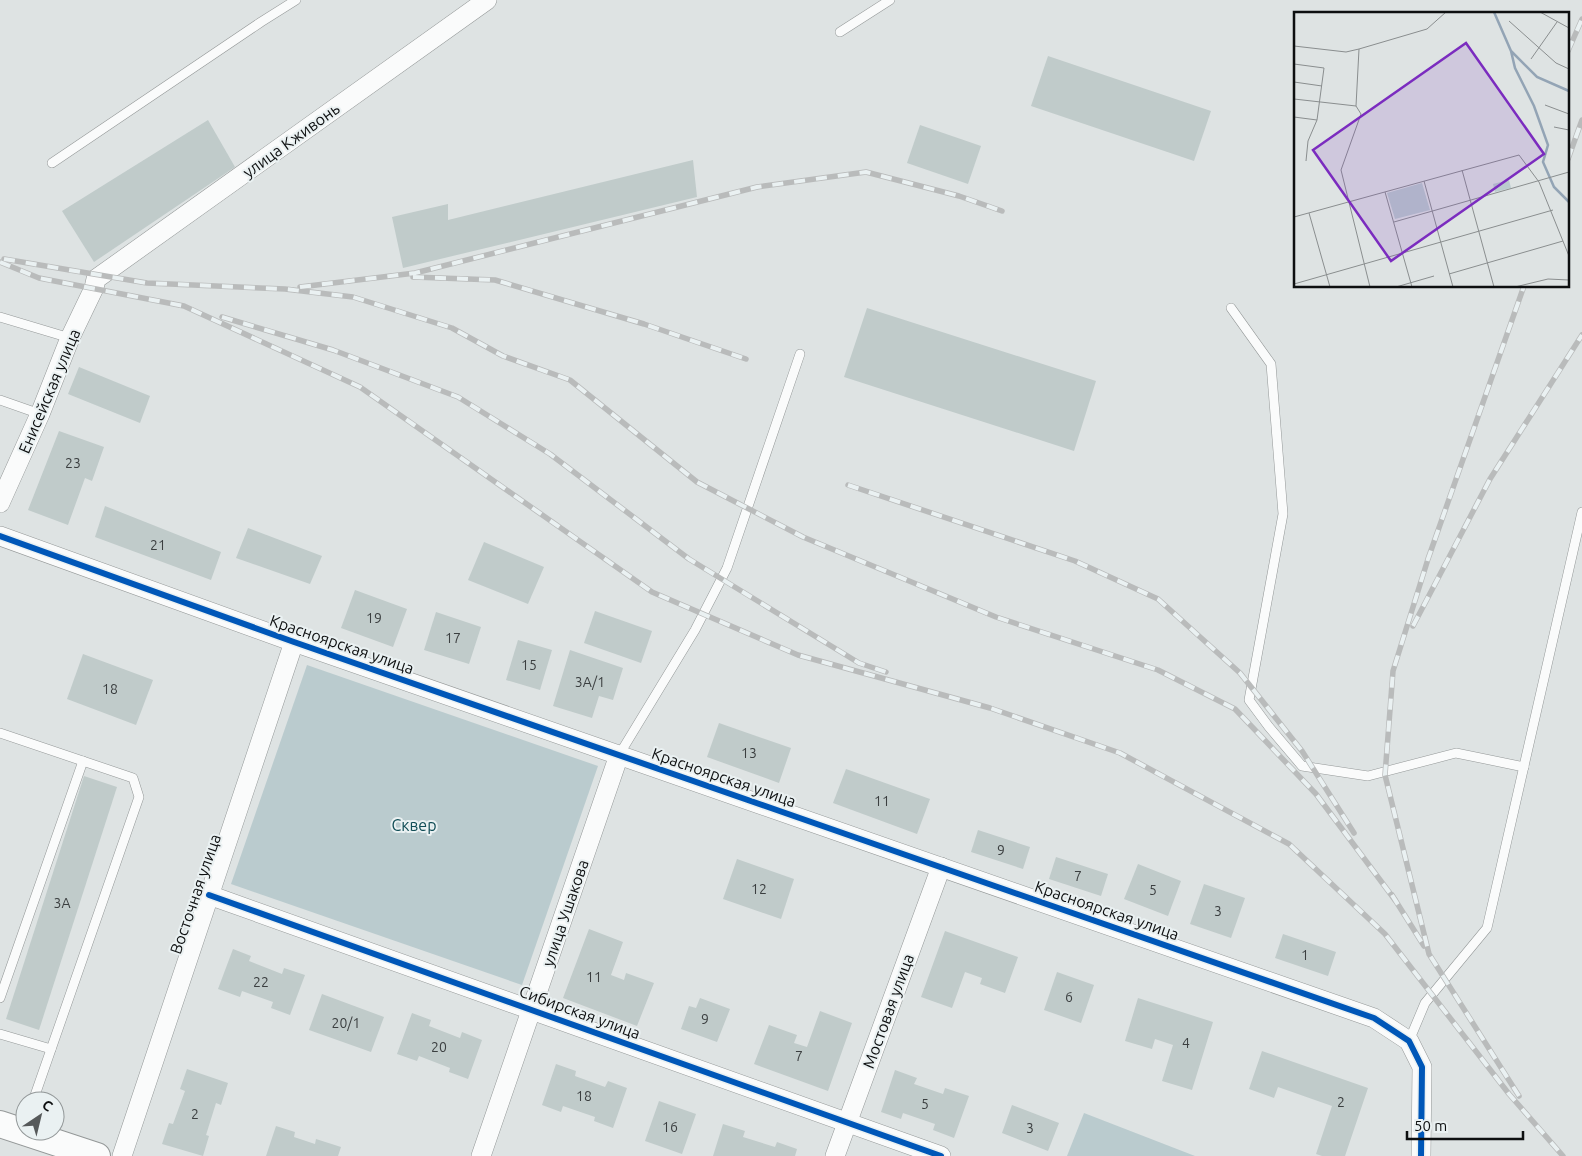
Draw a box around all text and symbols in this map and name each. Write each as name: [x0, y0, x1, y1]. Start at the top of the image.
inset map: [1294, 12, 1570, 288]
street label: улица Кживонь: [239, 99, 343, 181]
street label: Енисейская улица: [15, 326, 83, 456]
house number: 23: [65, 455, 81, 471]
house number: 21: [150, 537, 166, 553]
house number: 19: [366, 610, 382, 626]
street label: Красноярская улица: [267, 611, 417, 677]
house number: 17: [445, 630, 461, 646]
house number: 15: [521, 657, 537, 673]
house number: 3А/1: [575, 674, 605, 690]
house number: 18: [102, 681, 118, 697]
street label: Красноярская улица: [649, 744, 799, 810]
house number: 13: [741, 745, 757, 761]
house number: 11: [874, 793, 890, 809]
park label: Сквер: [391, 816, 437, 834]
street label: Восточная улица: [166, 832, 224, 956]
house number: 9: [997, 842, 1005, 858]
street label: улица Ушакова: [538, 857, 592, 969]
house number: 7: [1074, 868, 1082, 884]
street label: Красноярская улица: [1032, 877, 1182, 943]
house number: 12: [751, 881, 767, 897]
house number: 5: [1149, 882, 1157, 898]
house number: 3А: [54, 895, 71, 911]
house number: 3: [1214, 903, 1222, 919]
house number: 1: [1301, 947, 1309, 963]
street label: Мостовая улица: [859, 951, 917, 1071]
house number: 11: [586, 969, 602, 985]
house number: 22: [253, 974, 269, 990]
street label: Сибирская улица: [517, 982, 643, 1042]
house number: 6: [1065, 989, 1073, 1005]
house number: 9: [701, 1011, 709, 1027]
house number: 20/1: [332, 1015, 360, 1031]
house number: 4: [1182, 1035, 1190, 1051]
house number: 20: [431, 1039, 447, 1055]
house number: 7: [795, 1048, 803, 1064]
house number: 18: [576, 1088, 592, 1104]
north arrow: [15, 1091, 65, 1141]
house number: 2: [1337, 1094, 1345, 1110]
text: С: [39, 1096, 56, 1114]
house number: 5: [921, 1096, 929, 1112]
house number: 2: [191, 1106, 199, 1122]
scale bar: [1407, 1108, 1523, 1140]
text: 50 m: [1414, 1117, 1447, 1134]
house number: 16: [662, 1119, 678, 1135]
house number: 3: [1026, 1120, 1034, 1136]

